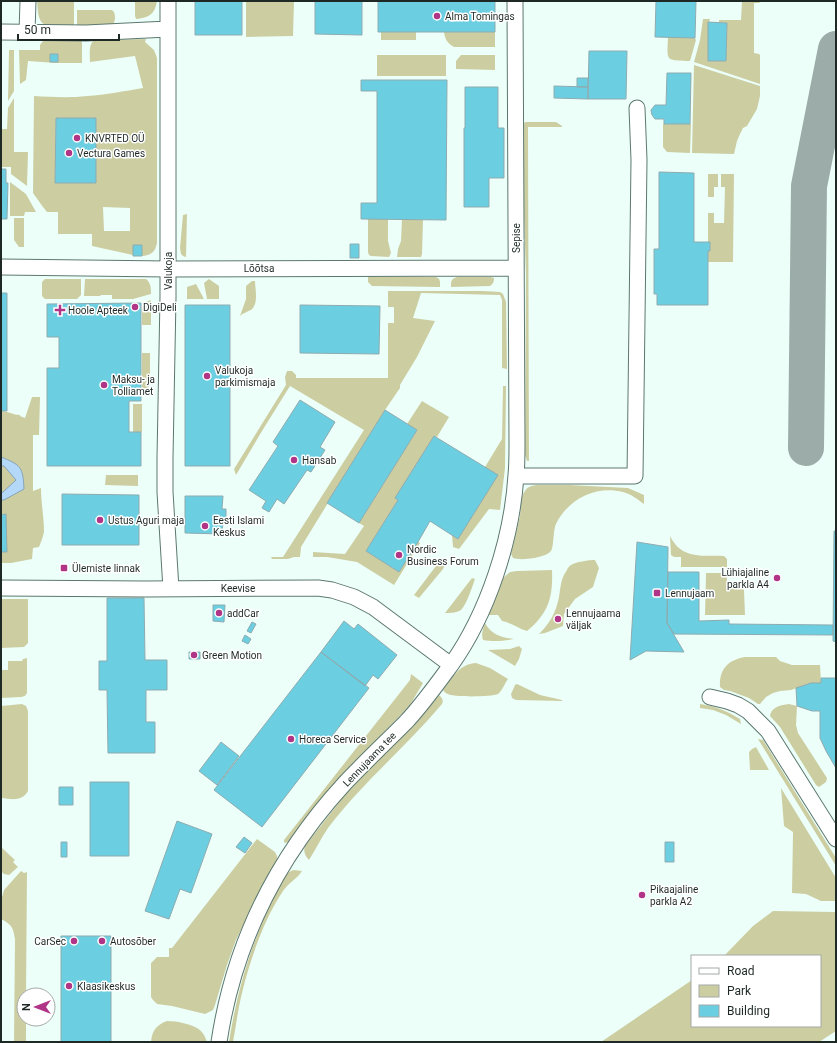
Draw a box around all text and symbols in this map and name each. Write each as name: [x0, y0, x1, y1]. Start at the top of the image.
marker: Alma Tomingas: [432, 11, 442, 21]
place label: Alma Tomingas: [445, 11, 515, 22]
scale bar: [18, 16, 119, 42]
text: 50 m: [24, 23, 51, 37]
place label: KNVRTED OÜ: [85, 132, 145, 144]
marker: KNVRTED OÜ: [72, 133, 82, 143]
marker: Vectura Games: [64, 148, 74, 158]
place label: Vectura Games: [77, 148, 145, 159]
street label: Sepise: [511, 223, 522, 253]
street label: Valukoja: [163, 252, 174, 290]
street label: Lõõtsa: [244, 263, 274, 274]
marker: DigiDeli: [130, 302, 140, 312]
place label: DigiDeli: [143, 302, 177, 313]
marker: Hoole Apteek: [55, 305, 65, 315]
place label: Hoole Apteek: [68, 305, 129, 316]
place label: Valukoja parkimismaja: [215, 365, 275, 388]
marker: Valukoja parkimismaja: [202, 371, 212, 381]
place label: Maksu- ja Tolliamet: [112, 374, 155, 397]
marker: Maksu- ja Tolliamet: [99, 380, 109, 390]
marker: Hansab: [289, 455, 299, 465]
place label: Hansab: [302, 455, 337, 466]
marker: Ustus Aguri maja: [95, 515, 105, 525]
place label: Ustus Aguri maja: [108, 515, 184, 526]
place label: Eesti Islami Keskus: [213, 515, 264, 538]
marker: Eesti Islami Keskus: [200, 521, 210, 531]
place label: Nordic Business Forum: [407, 544, 479, 567]
marker: Nordic Business Forum: [394, 550, 404, 560]
place label: Ülemiste linnak: [72, 562, 141, 574]
marker: Ülemiste linnak: [59, 563, 69, 573]
place label: Lühiajaline parkla A4: [721, 567, 769, 590]
marker: Lühiajaline parkla A4: [772, 573, 782, 583]
street label: Keevise: [221, 583, 255, 594]
marker: Lennujaam: [652, 588, 662, 598]
place label: Lennujaam: [665, 588, 715, 599]
marker: addCar: [214, 608, 224, 618]
place label: addCar: [227, 608, 260, 619]
place label: Lennujaama väljak: [566, 608, 621, 631]
marker: Lennujaama väljak: [553, 614, 563, 624]
marker: Green Motion: [189, 650, 199, 660]
place label: Green Motion: [202, 650, 262, 661]
street label: Lennujaama tee: [341, 730, 398, 789]
marker: Horeca Service: [286, 734, 296, 744]
place label: Horeca Service: [299, 734, 366, 745]
place label: Pikaajaline parkla A2: [650, 884, 698, 907]
marker: Pikaajaline parkla A2: [637, 890, 647, 900]
place label: CarSec: [34, 936, 66, 947]
marker: CarSec: [69, 936, 79, 946]
marker: Autosõber: [97, 936, 107, 946]
place label: Autosõber: [110, 936, 157, 947]
legend: [691, 955, 821, 1027]
text: Road: [727, 964, 755, 978]
marker: Klaasikeskus: [64, 981, 74, 991]
place label: Klaasikeskus: [77, 981, 135, 992]
text: Park: [727, 984, 752, 998]
north arrow: [16, 987, 56, 1027]
text: N: [20, 1003, 33, 1011]
text: Building: [727, 1004, 770, 1018]

